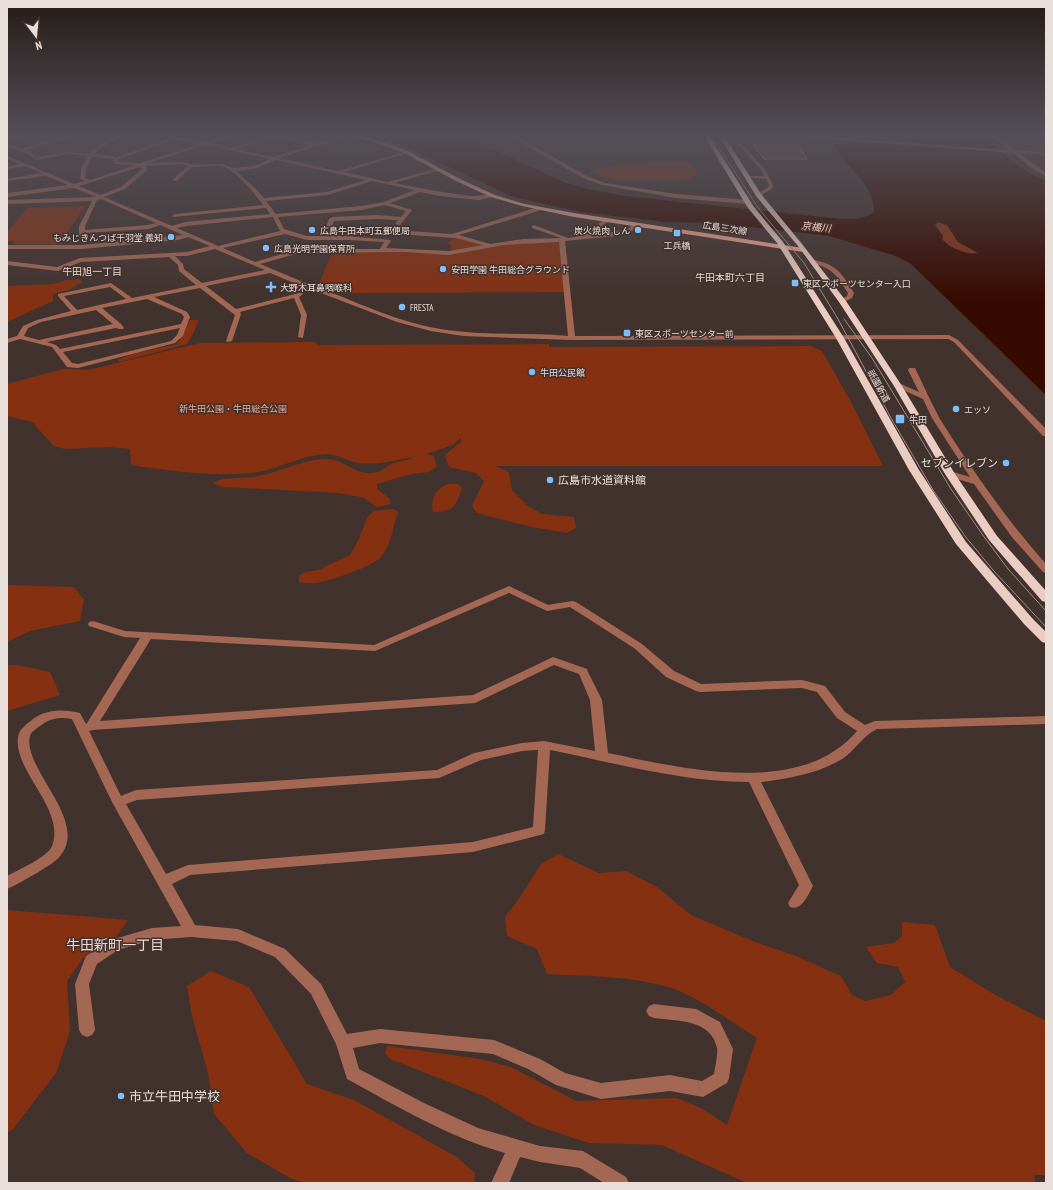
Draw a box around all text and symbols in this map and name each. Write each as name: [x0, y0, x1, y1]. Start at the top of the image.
north arrow: [16, 16, 56, 56]
text: N: [34, 38, 44, 53]
street label: 広島三次線: [702, 219, 749, 237]
water label: 京橋川: [800, 219, 833, 235]
marker: 広島牛田本町五郵便局: [307, 225, 317, 235]
place label: 広島牛田本町五郵便局: [320, 225, 410, 236]
place label: 炭火焼肉 しん: [574, 225, 630, 236]
marker: 炭火焼肉 しん: [633, 225, 643, 235]
marker: 工兵橋: [672, 228, 682, 238]
place label: もみじきんつば千羽堂 義知: [53, 232, 163, 243]
marker: もみじきんつば千羽堂 義知: [166, 232, 176, 242]
place label: 工兵橋: [663, 240, 691, 251]
marker: 広島光明学園保育所: [261, 243, 271, 253]
place label: 広島光明学園保育所: [274, 243, 355, 254]
marker: 安田学園 牛田総合グラウンド: [438, 264, 448, 274]
place label: 安田学園 牛田総合グラウンド: [451, 264, 570, 275]
district label: 牛田旭一丁目: [62, 265, 122, 278]
district label: 牛田本町六丁目: [695, 271, 765, 284]
marker: 東区スポーツセンター入口: [790, 278, 800, 288]
place label: 東区スポーツセンター入口: [803, 278, 911, 289]
marker: 大野木耳鼻咽喉科: [265, 281, 277, 293]
place label: 大野木耳鼻咽喉科: [280, 282, 352, 293]
marker: FRESTA: [397, 302, 407, 312]
place label: FRESTA: [410, 302, 434, 313]
marker: 東区スポーツセンター前: [622, 328, 632, 338]
place label: 東区スポーツセンター前: [635, 328, 734, 339]
marker: 牛田公民館: [527, 367, 537, 377]
place label: 牛田公民館: [540, 367, 585, 378]
street label: 祇園新道: [865, 368, 893, 404]
park label: 新牛田公園・牛田総合公園: [179, 403, 287, 414]
marker: エッソ: [951, 404, 961, 414]
place label: エッソ: [964, 404, 991, 415]
marker: 牛田: [894, 413, 906, 425]
place label: 牛田: [909, 414, 927, 425]
place label: セブンイレブン: [921, 456, 998, 470]
marker: セブンイレブン: [1001, 458, 1011, 468]
place label: 広島市水道資料館: [558, 473, 646, 487]
marker: 広島市水道資料館: [545, 475, 555, 485]
district label: 牛田新町一丁目: [66, 936, 164, 954]
place label: 市立牛田中学校: [129, 1088, 220, 1105]
marker: 市立牛田中学校: [116, 1091, 126, 1101]

